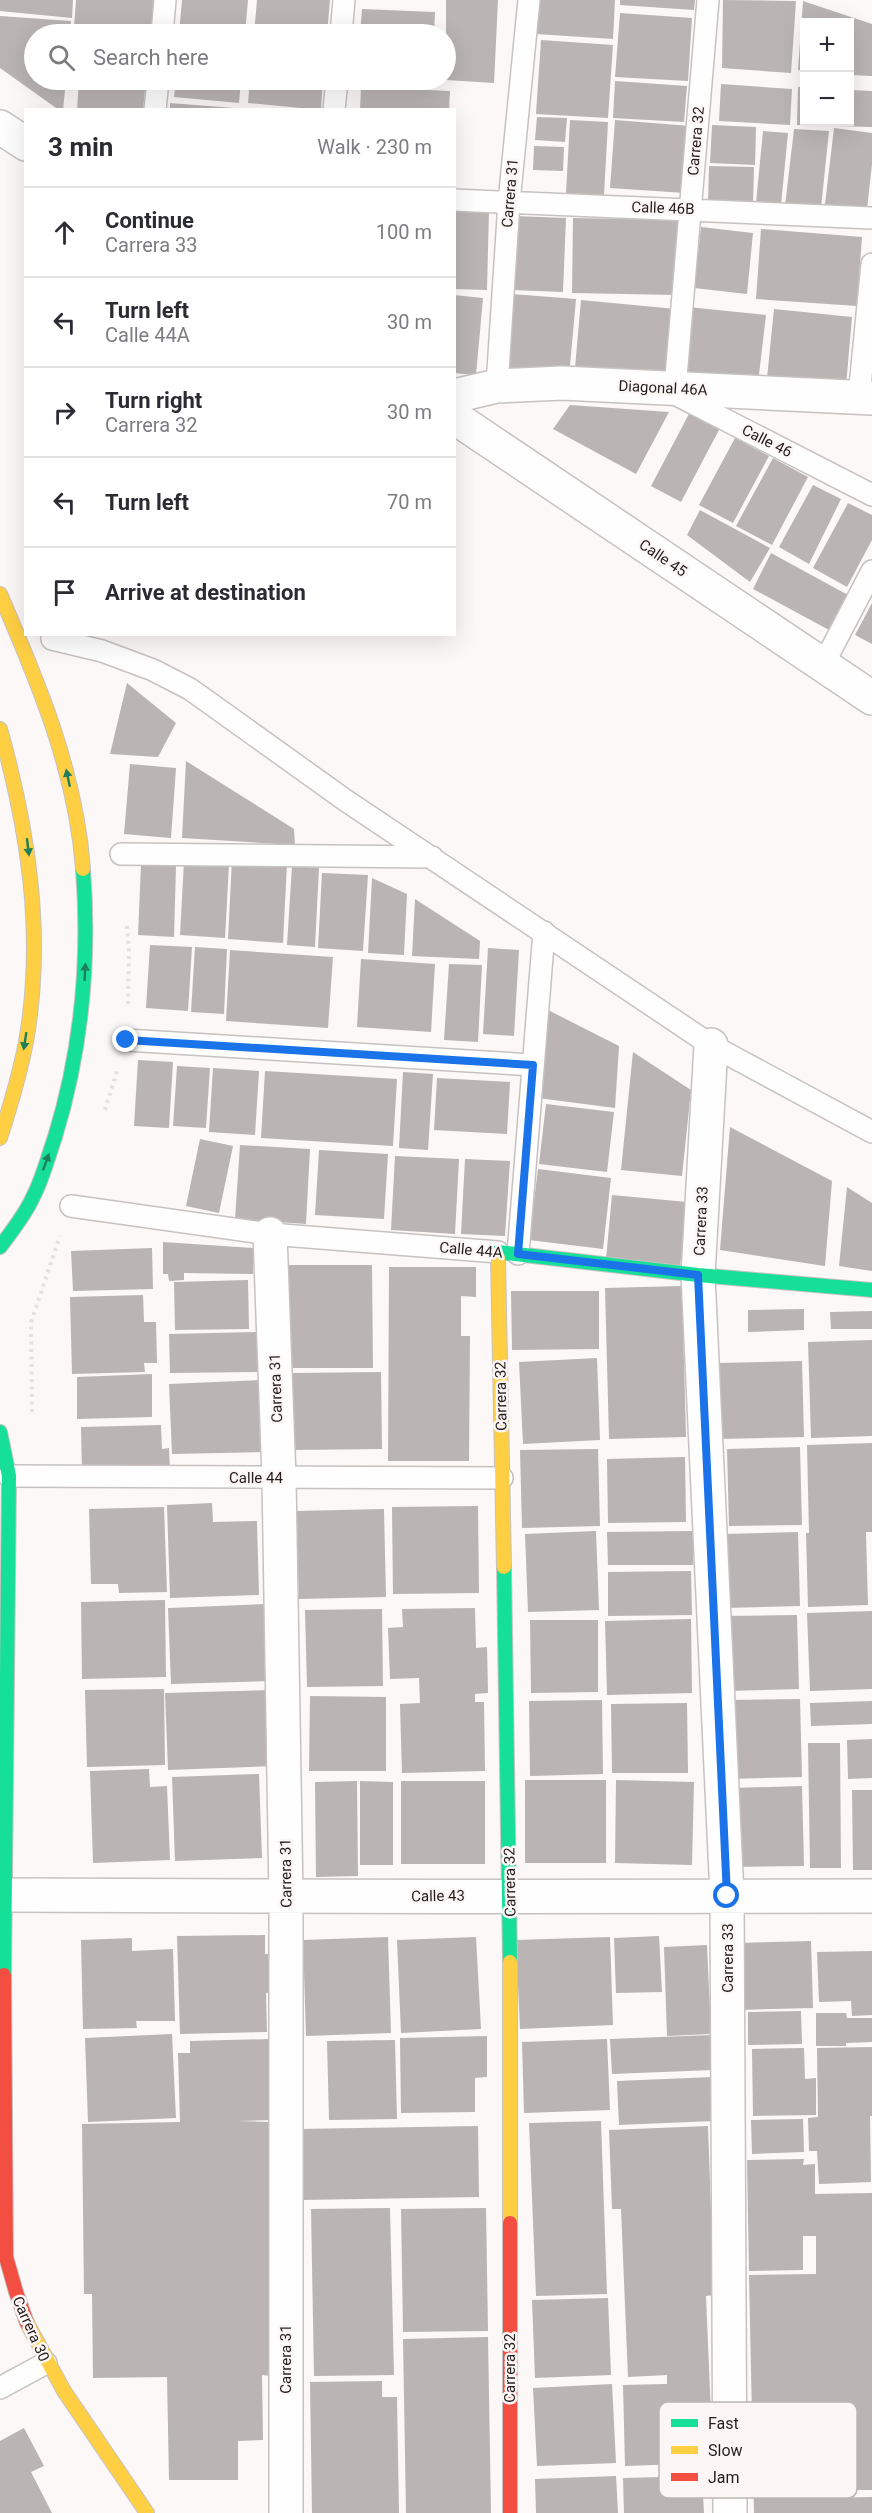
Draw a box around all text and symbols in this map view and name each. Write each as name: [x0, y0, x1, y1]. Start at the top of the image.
map controls: [800, 18, 854, 126]
button: +: [800, 18, 854, 72]
search box: [24, 24, 456, 90]
icon: search: [45, 41, 78, 74]
text: Search here: [93, 45, 209, 70]
button: −: [800, 72, 854, 126]
street label: Carrera 32: [684, 106, 708, 176]
text: 3 min: [48, 132, 113, 162]
text: Walk · 230 m: [317, 135, 432, 159]
street label: Carrera 31: [498, 158, 522, 228]
street label: Calle 46B: [631, 198, 695, 218]
text: Continue: [105, 208, 194, 233]
icon: ahead: [48, 216, 81, 249]
text: 100 m: [376, 220, 432, 244]
text: Carrera 33: [105, 233, 198, 257]
text: Turn left: [105, 298, 189, 323]
icon: left: [48, 306, 81, 339]
text: 30 m: [387, 310, 432, 334]
text: Calle 44A: [105, 323, 190, 347]
street label: Diagonal 46A: [618, 377, 708, 399]
text: Turn right: [105, 388, 202, 413]
icon: right: [48, 396, 81, 429]
text: 30 m: [387, 400, 432, 424]
text: Carrera 32: [105, 413, 198, 437]
street label: Calle 46: [739, 421, 795, 461]
icon: left: [48, 486, 81, 519]
text: Turn left: [105, 490, 189, 515]
text: 70 m: [387, 490, 432, 514]
street label: Calle 45: [636, 536, 690, 580]
icon: arrive: [48, 576, 81, 609]
text: Arrive at destination: [105, 580, 306, 605]
one-way arrow: [63, 768, 72, 787]
one-way arrow: [24, 837, 33, 856]
one-way arrow: [80, 962, 89, 981]
route end: [112, 1026, 138, 1052]
one-way arrow: [21, 1031, 30, 1050]
one-way arrow: [42, 1153, 52, 1171]
street label: Carrera 33: [690, 1186, 712, 1256]
street label: Calle 44A: [439, 1238, 504, 1262]
street label: Carrera 31: [266, 1353, 286, 1423]
street label: Carrera 32: [491, 1361, 511, 1431]
street label: Calle 44: [229, 1469, 283, 1487]
street label: Carrera 31: [276, 1838, 296, 1908]
street label: Carrera 32: [500, 1847, 520, 1917]
route start: [713, 1882, 739, 1908]
street label: Calle 43: [411, 1887, 465, 1905]
street label: Carrera 33: [719, 1923, 737, 1993]
street label: Carrera 30: [9, 2294, 53, 2364]
street label: Carrera 31: [277, 2324, 295, 2394]
street label: Carrera 32: [501, 2333, 519, 2403]
legend: [659, 2402, 857, 2498]
text: Fast: [708, 2414, 739, 2433]
text: Slow: [708, 2441, 743, 2460]
text: Jam: [708, 2468, 740, 2487]

